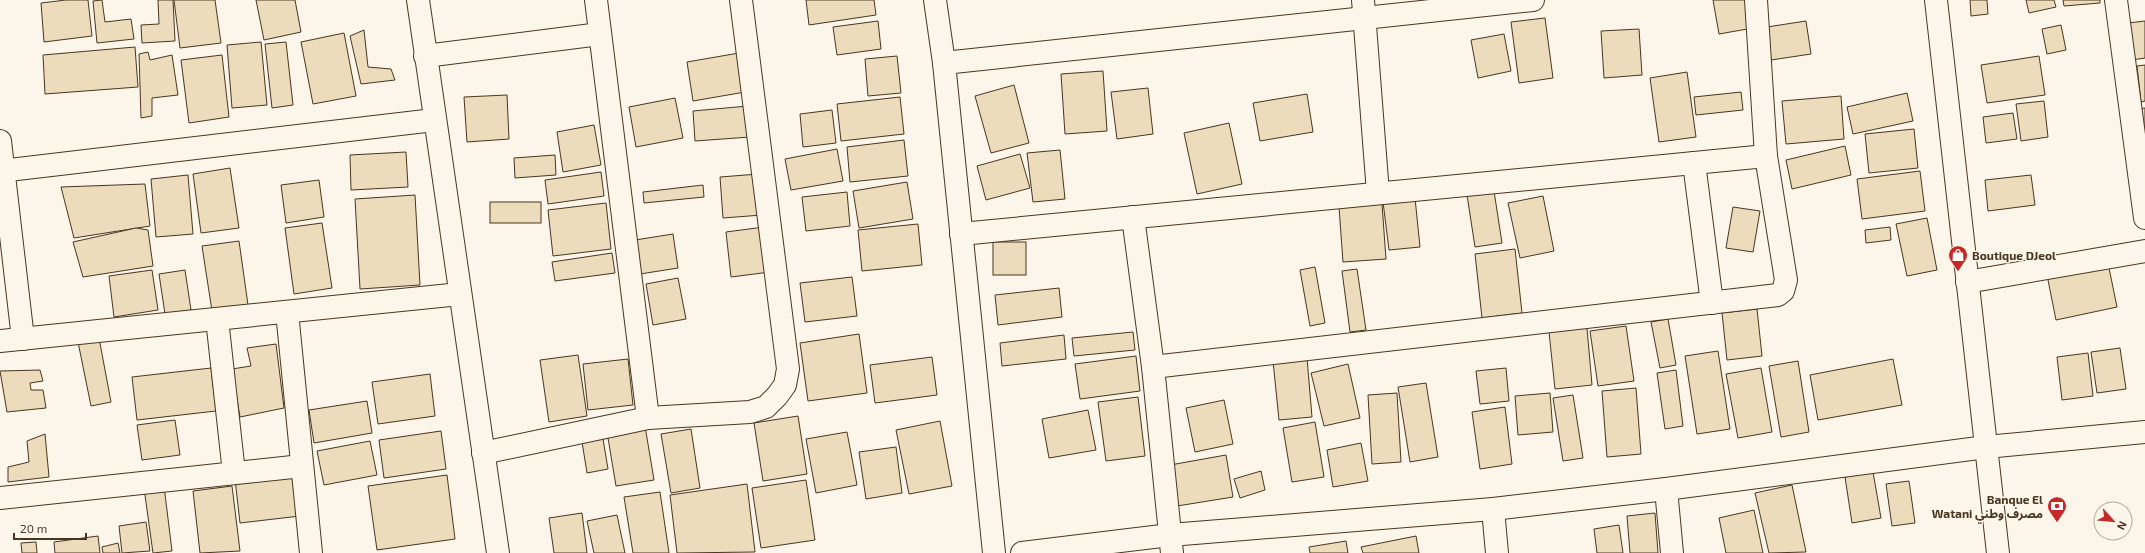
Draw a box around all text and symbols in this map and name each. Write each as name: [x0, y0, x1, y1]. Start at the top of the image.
shop icon: Boutique DJeol: [1947, 244, 1969, 272]
place label: Boutique DJeol: [1972, 248, 2056, 262]
place label: Banque El Watani مصرف وطني: [1932, 492, 2043, 524]
bank icon: Banque El Watani مصرف وطني: [2046, 495, 2068, 523]
north arrow: [2093, 501, 2133, 541]
scale bar: [14, 515, 86, 541]
text: N: [2115, 519, 2130, 532]
text: 20 m: [20, 521, 47, 535]

